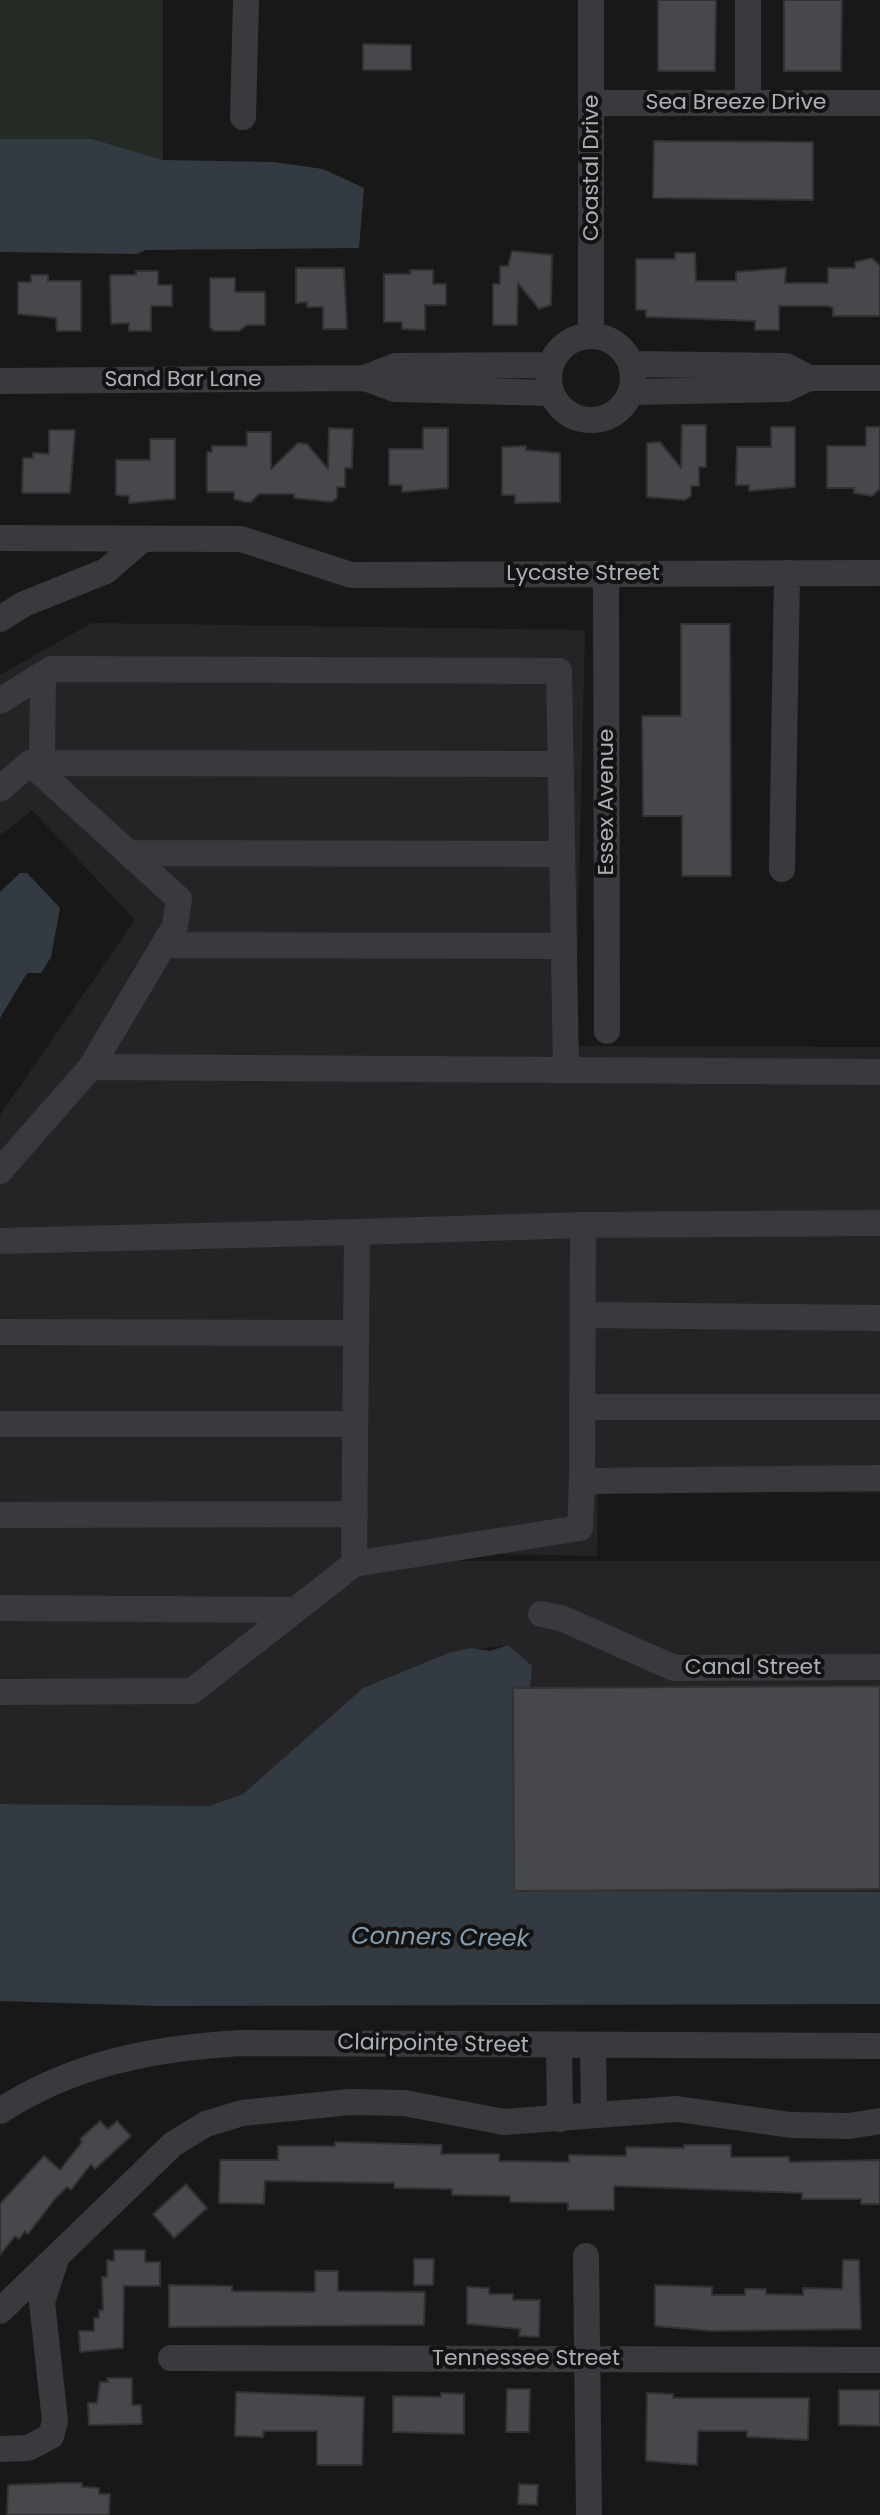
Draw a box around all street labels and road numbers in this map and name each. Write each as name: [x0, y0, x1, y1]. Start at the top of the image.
street label: Sea Breeze Drive: [646, 90, 826, 116]
street label: Coastal Drive: [579, 95, 605, 241]
street label: Sand Bar Lane: [104, 367, 262, 393]
street label: Lycaste Street: [506, 561, 660, 587]
street label: Essex Avenue: [594, 729, 620, 875]
street label: Canal Street: [685, 1655, 821, 1681]
street label: Clairpointe Street: [337, 2030, 529, 2060]
street label: Tennessee Street: [432, 2346, 620, 2372]

